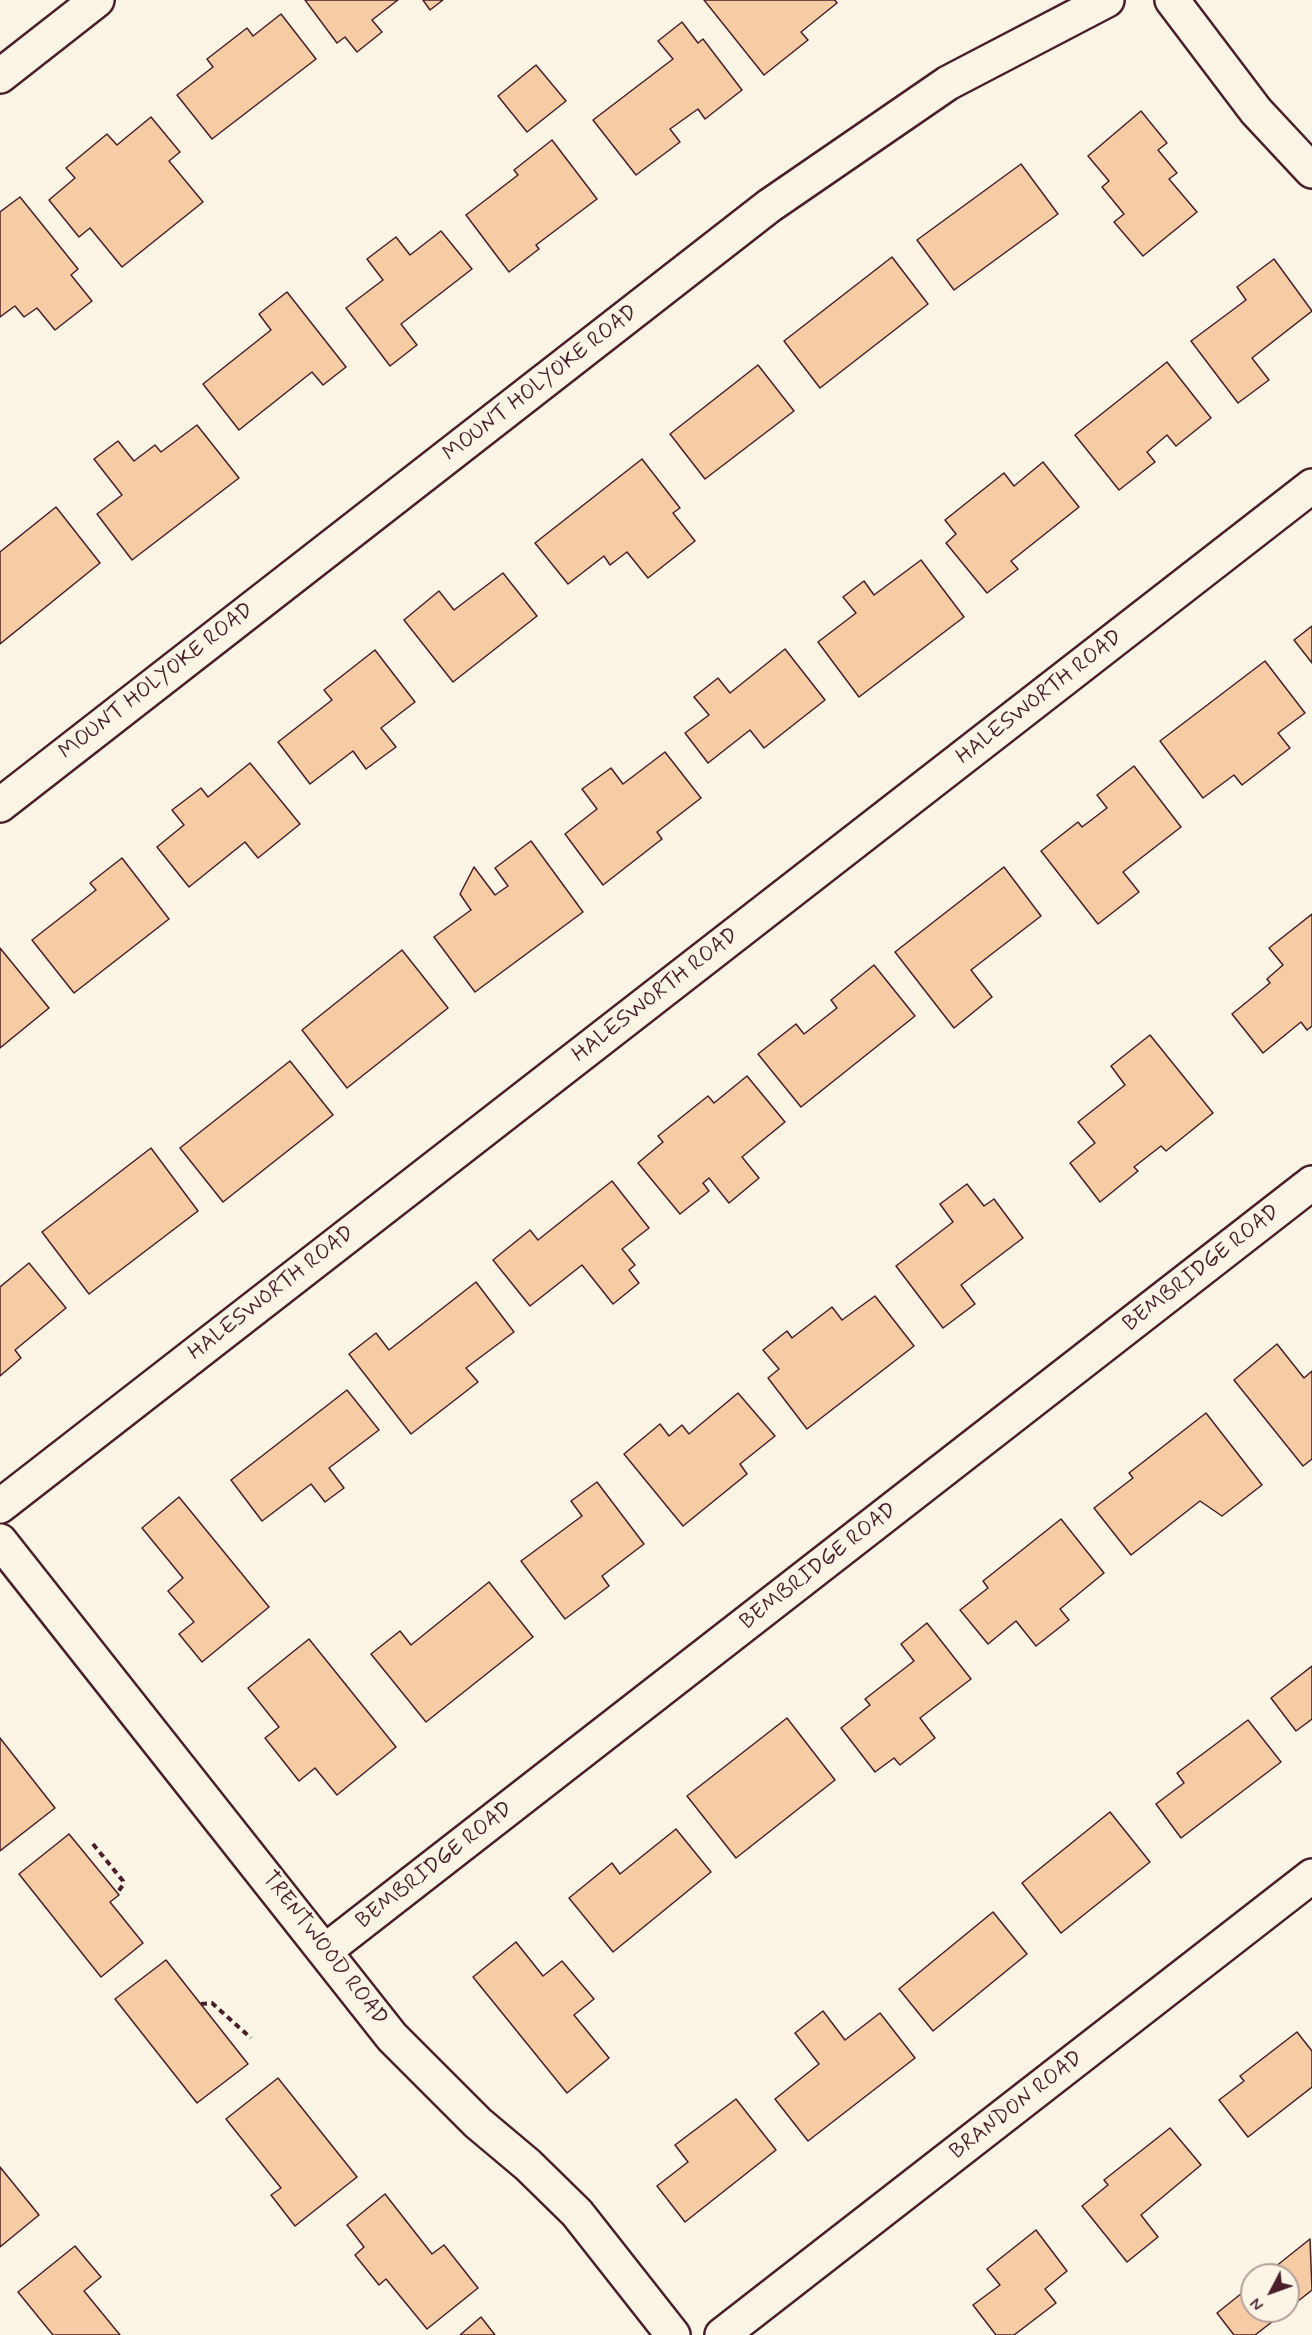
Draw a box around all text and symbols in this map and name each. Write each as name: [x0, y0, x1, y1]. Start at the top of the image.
street label: MOUNT HOLYOKE ROAD: [439, 300, 643, 468]
street label: MOUNT HOLYOKE ROAD: [55, 598, 259, 766]
street label: HALESWORTH ROAD: [952, 625, 1128, 771]
street label: HALESWORTH ROAD: [568, 923, 744, 1069]
street label: BEMBRIDGE ROAD: [1118, 1200, 1286, 1338]
street label: HALESWORTH ROAD: [184, 1221, 360, 1367]
street label: BEMBRIDGE ROAD: [735, 1498, 903, 1636]
street label: BEMBRIDGE ROAD: [351, 1797, 519, 1935]
street label: TRENTWOOD ROAD: [255, 1866, 393, 2032]
street label: BRANDON ROAD: [945, 2046, 1089, 2166]
north arrow: [1240, 2263, 1300, 2323]
text: N: [1246, 2293, 1269, 2315]

